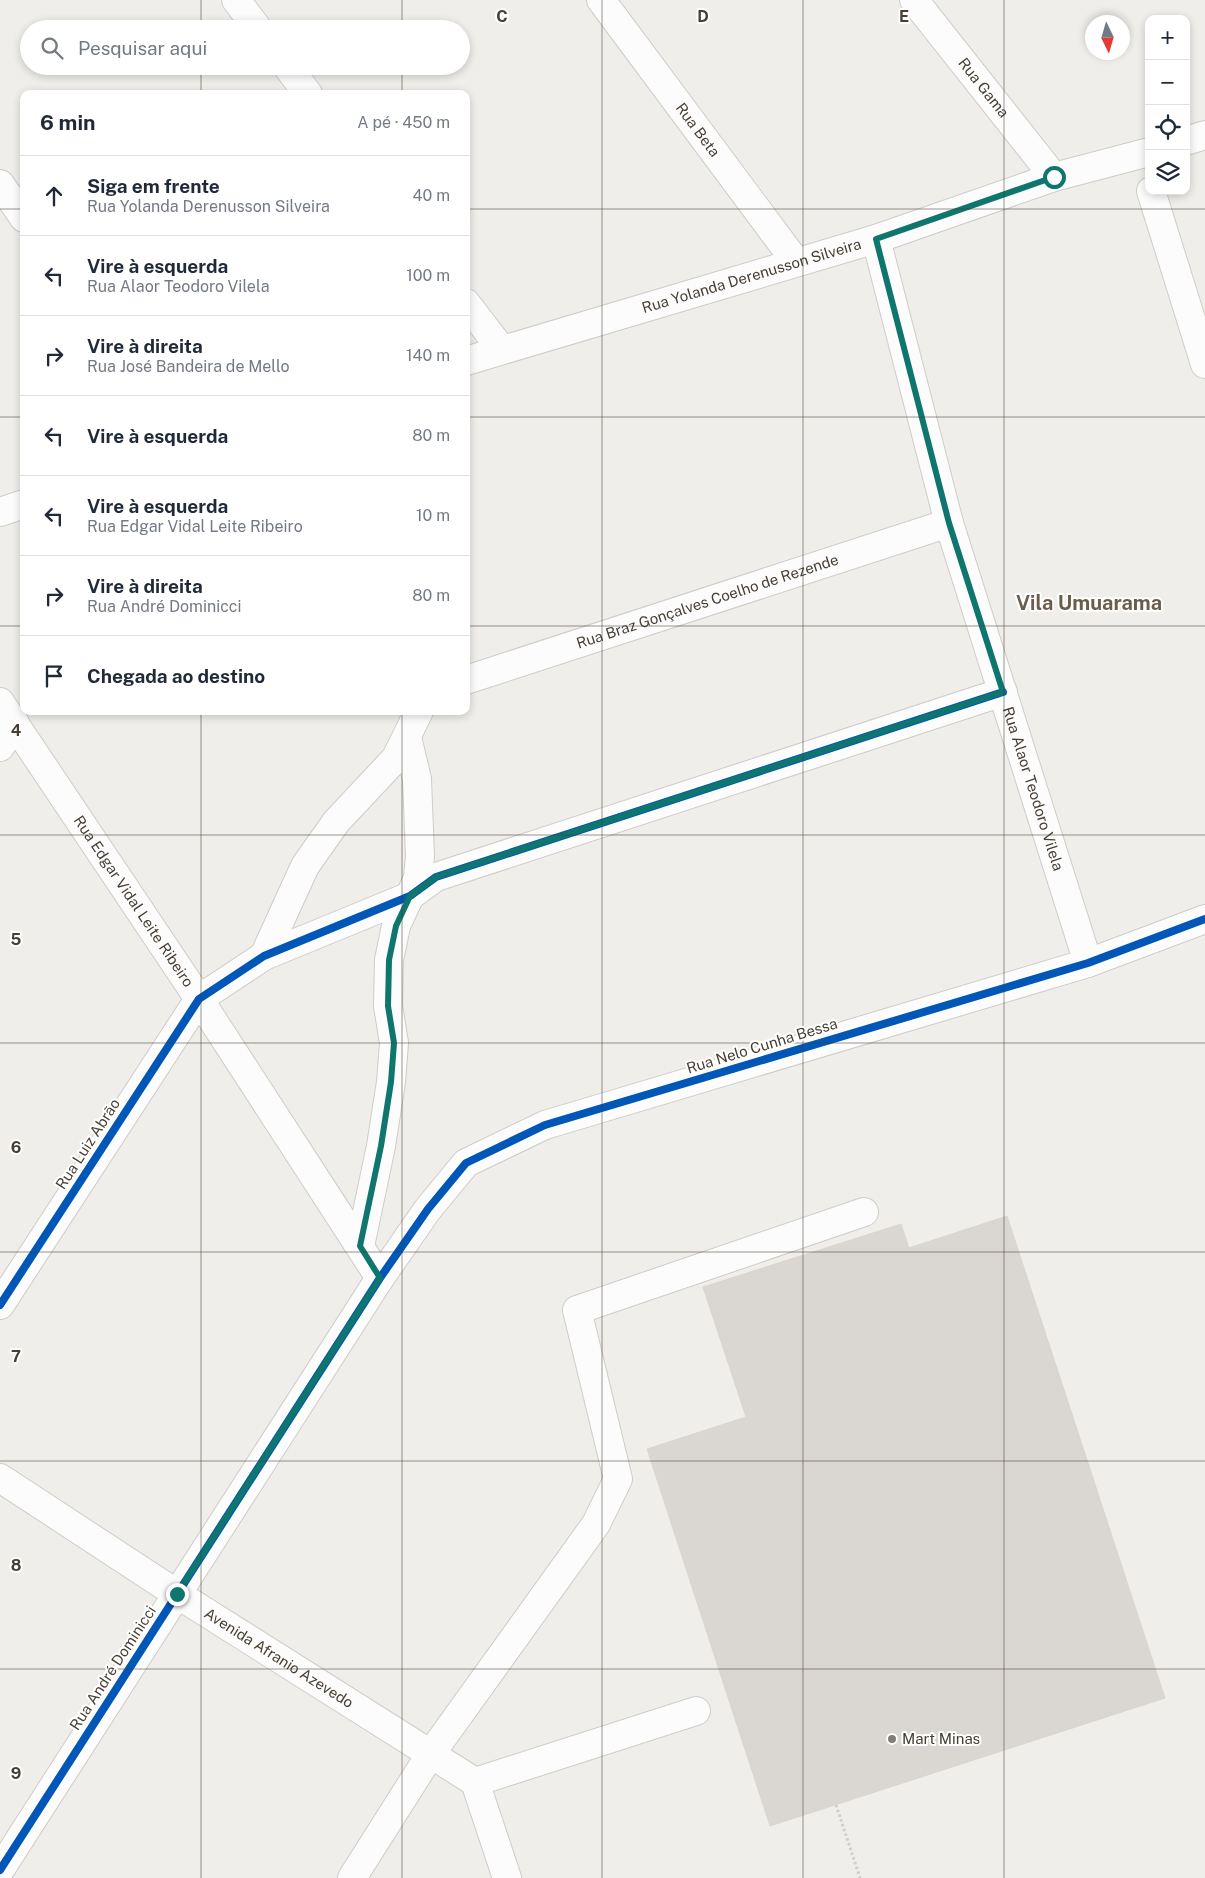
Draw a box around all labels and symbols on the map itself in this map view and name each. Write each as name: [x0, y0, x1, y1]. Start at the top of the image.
text: C: [496, 7, 508, 26]
text: D: [697, 7, 709, 26]
text: E: [899, 7, 909, 26]
north arrow: [1085, 15, 1130, 60]
street label: Rua Gama: [955, 54, 1013, 121]
street label: Rua Beta: [672, 99, 724, 160]
route start: [1043, 166, 1066, 189]
street label: Rua Yolanda Derenusson Silveira: [640, 235, 863, 316]
street label: Rua Braz Gonçalves Coelho de Rezende: [574, 550, 841, 652]
district label: Vila Umuarama: [1016, 591, 1162, 615]
street label: Rua Alaor Teodoro Vilela: [1000, 704, 1067, 873]
text: 4: [11, 721, 22, 740]
street label: Rua Edgar Vidal Leite Ribeiro: [71, 812, 197, 990]
text: 5: [11, 930, 22, 949]
street label: Rua Nelo Cunha Bessa: [684, 1014, 839, 1077]
street label: Rua Luiz Abrão: [52, 1095, 123, 1192]
text: 6: [11, 1138, 21, 1157]
text: 7: [11, 1347, 21, 1366]
text: 8: [11, 1556, 22, 1575]
route end: [166, 1583, 189, 1606]
street label: Rua André Dominicci: [66, 1602, 159, 1733]
street label: Avenida Afranio Azevedo: [202, 1605, 357, 1711]
place label: Mart Minas: [902, 1730, 980, 1747]
marker: Mart Minas: [886, 1733, 898, 1745]
text: 9: [11, 1764, 21, 1783]

